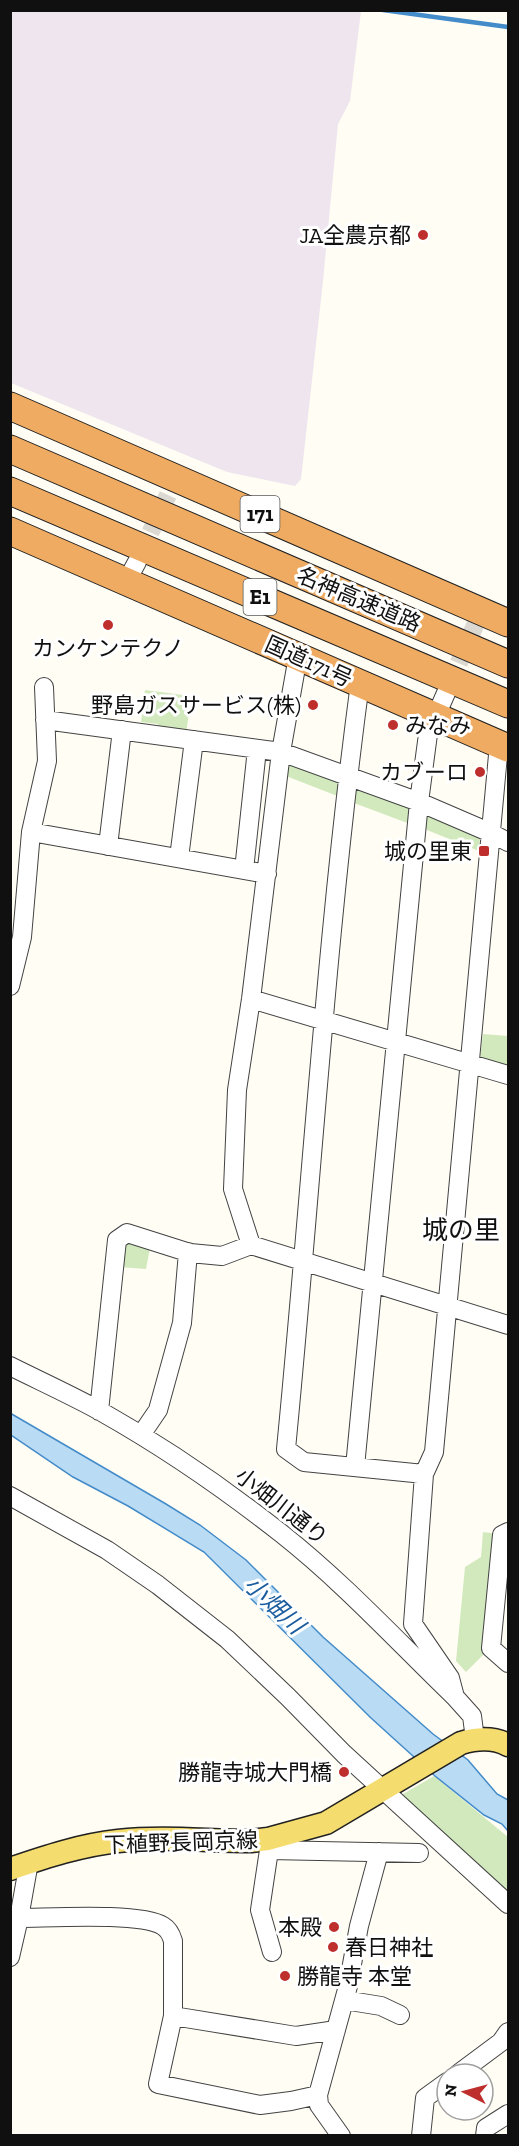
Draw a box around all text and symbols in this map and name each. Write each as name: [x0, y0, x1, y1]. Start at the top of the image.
place label: JA全農京都: [299, 222, 411, 249]
marker: JA全農京都: [416, 228, 430, 242]
road number: 171: [240, 496, 280, 532]
street label: 名神高速道路: [293, 561, 425, 638]
road number: E1: [244, 579, 276, 615]
marker: カンケンテクノ: [101, 618, 115, 632]
street label: 国道171号: [261, 630, 357, 693]
place label: カンケンテクノ: [32, 635, 184, 662]
place label: 野島ガスサービス(株): [91, 692, 301, 719]
marker: 野島ガスサービス(株): [306, 698, 320, 712]
place label: みなみ: [405, 712, 471, 739]
marker: みなみ: [386, 718, 400, 732]
place label: カブーロ: [380, 759, 468, 786]
marker: カブーロ: [473, 765, 487, 779]
place label: 城の里東: [384, 838, 472, 865]
marker: 城の里東: [477, 844, 491, 858]
district label: 城の里: [422, 1214, 500, 1246]
street label: 小畑川通り: [230, 1462, 333, 1551]
water label: 小畑川: [238, 1569, 313, 1642]
place label: 勝龍寺城大門橋: [178, 1759, 332, 1786]
marker: 勝龍寺城大門橋: [337, 1765, 351, 1779]
street label: 下植野長岡京線: [104, 1826, 258, 1859]
place label: 本殿: [278, 1914, 322, 1941]
marker: 本殿: [327, 1920, 341, 1934]
place label: 春日神社: [345, 1934, 433, 1961]
marker: 春日神社: [326, 1940, 340, 1954]
place label: 勝龍寺 本堂: [297, 1963, 412, 1990]
marker: 勝龍寺 本堂: [278, 1969, 292, 1983]
north arrow: [435, 2062, 495, 2122]
text: N: [440, 2083, 461, 2098]

